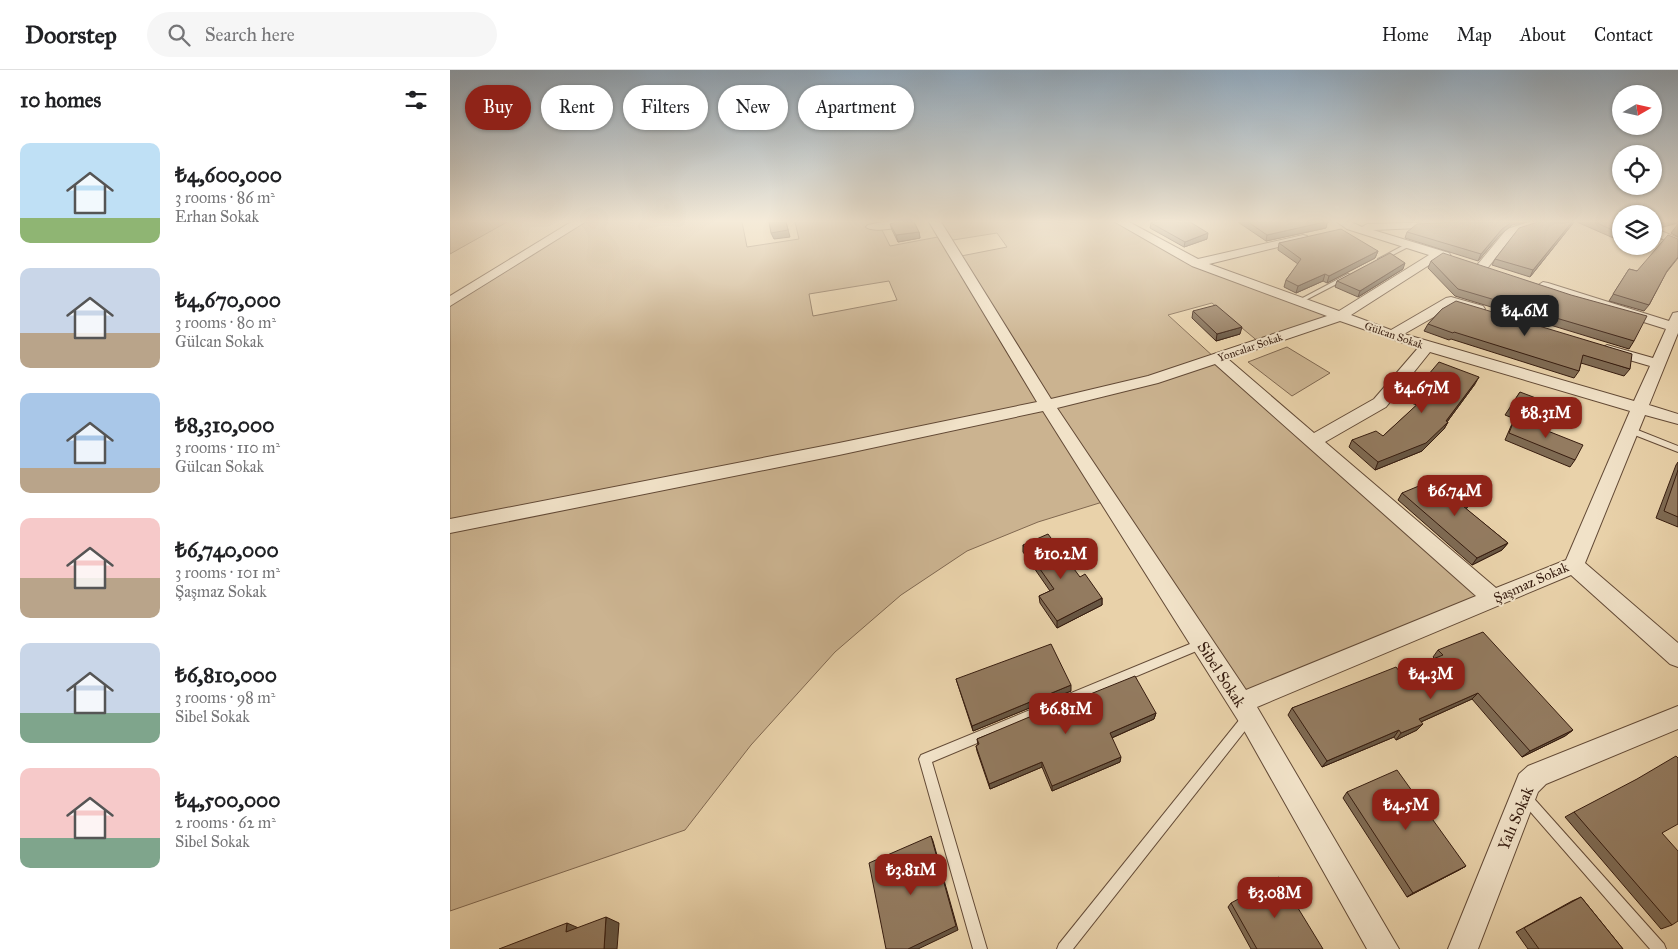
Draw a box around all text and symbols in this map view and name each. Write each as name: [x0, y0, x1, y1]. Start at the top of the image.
search box: [147, 12, 497, 57]
text: Doorstep: [25, 20, 117, 50]
icon: search: [165, 21, 193, 49]
text: Search here: [205, 23, 295, 46]
text: Home: [1382, 24, 1429, 46]
text: Map: [1457, 24, 1492, 46]
text: About: [1520, 24, 1566, 46]
text: Contact: [1594, 24, 1653, 46]
chip: Buy: [465, 85, 531, 130]
chip: Rent: [541, 85, 613, 130]
chip: Filters: [623, 85, 708, 130]
chip: New: [718, 85, 788, 130]
chip: Apartment: [798, 85, 914, 130]
north arrow: [1612, 85, 1662, 135]
map controls: [1612, 85, 1662, 255]
icon: filters: [402, 86, 430, 114]
text: 10 homes: [20, 87, 101, 113]
button: locate: [1612, 145, 1662, 195]
text: ₺4,600,000: [175, 162, 282, 188]
icon: home: [60, 163, 120, 223]
text: 3 rooms · 86 m²: [175, 188, 275, 207]
button: layers: [1612, 205, 1662, 255]
text: Erhan Sokak: [175, 207, 259, 226]
text: ₺4,670,000: [175, 287, 281, 313]
icon: home: [60, 288, 120, 348]
pin: ₺4.6M: [1490, 294, 1560, 337]
text: ₺4.6M: [1502, 301, 1548, 320]
text: 3 rooms · 80 m²: [175, 313, 276, 332]
street label: Gülcan Sokak: [1363, 319, 1426, 352]
street label: Yoncalar Sokak: [1216, 330, 1285, 365]
text: Gülcan Sokak: [175, 332, 264, 351]
pin: ₺4.67M: [1381, 372, 1463, 414]
text: ₺4.67M: [1395, 378, 1450, 397]
pin: ₺8.31M: [1505, 396, 1587, 439]
text: ₺8.31M: [1521, 403, 1571, 422]
text: ₺8,310,000: [175, 412, 275, 438]
icon: home: [60, 413, 120, 473]
text: 3 rooms · 110 m²: [175, 438, 280, 457]
text: Gülcan Sokak: [175, 457, 264, 476]
pin: ₺6.74M: [1414, 474, 1496, 517]
text: ₺6.74M: [1428, 481, 1482, 500]
text: ₺6,740,000: [175, 537, 279, 563]
icon: home: [60, 538, 120, 598]
pin: ₺10.2M: [1020, 538, 1102, 580]
text: ₺10.2M: [1035, 544, 1087, 563]
street label: Şaşmaz Sokak: [1491, 558, 1572, 607]
text: 3 rooms · 101 m²: [175, 563, 280, 582]
text: Şaşmaz Sokak: [175, 582, 267, 601]
street label: Sibel Sokak: [1193, 638, 1250, 711]
pin: ₺4.3M: [1396, 658, 1466, 700]
text: ₺6,810,000: [175, 662, 277, 688]
icon: home: [60, 663, 120, 723]
text: ₺4.3M: [1409, 664, 1453, 683]
text: 3 rooms · 98 m²: [175, 688, 275, 707]
pin: ₺6.81M: [1025, 692, 1107, 735]
text: ₺6.81M: [1040, 699, 1092, 718]
text: Sibel Sokak: [175, 707, 250, 726]
street label: Yalı Sokak: [1494, 783, 1538, 853]
text: ₺4,500,000: [175, 787, 281, 813]
icon: home: [60, 788, 120, 848]
pin: ₺4.5M: [1371, 788, 1441, 831]
text: ₺4.5M: [1383, 795, 1429, 814]
text: 2 rooms · 62 m²: [175, 813, 276, 832]
text: Sibel Sokak: [175, 832, 250, 851]
pin: ₺3.81M: [870, 854, 952, 896]
text: ₺3.81M: [886, 860, 936, 879]
pin: ₺3.08M: [1234, 876, 1316, 919]
text: ₺3.08M: [1248, 883, 1302, 902]

